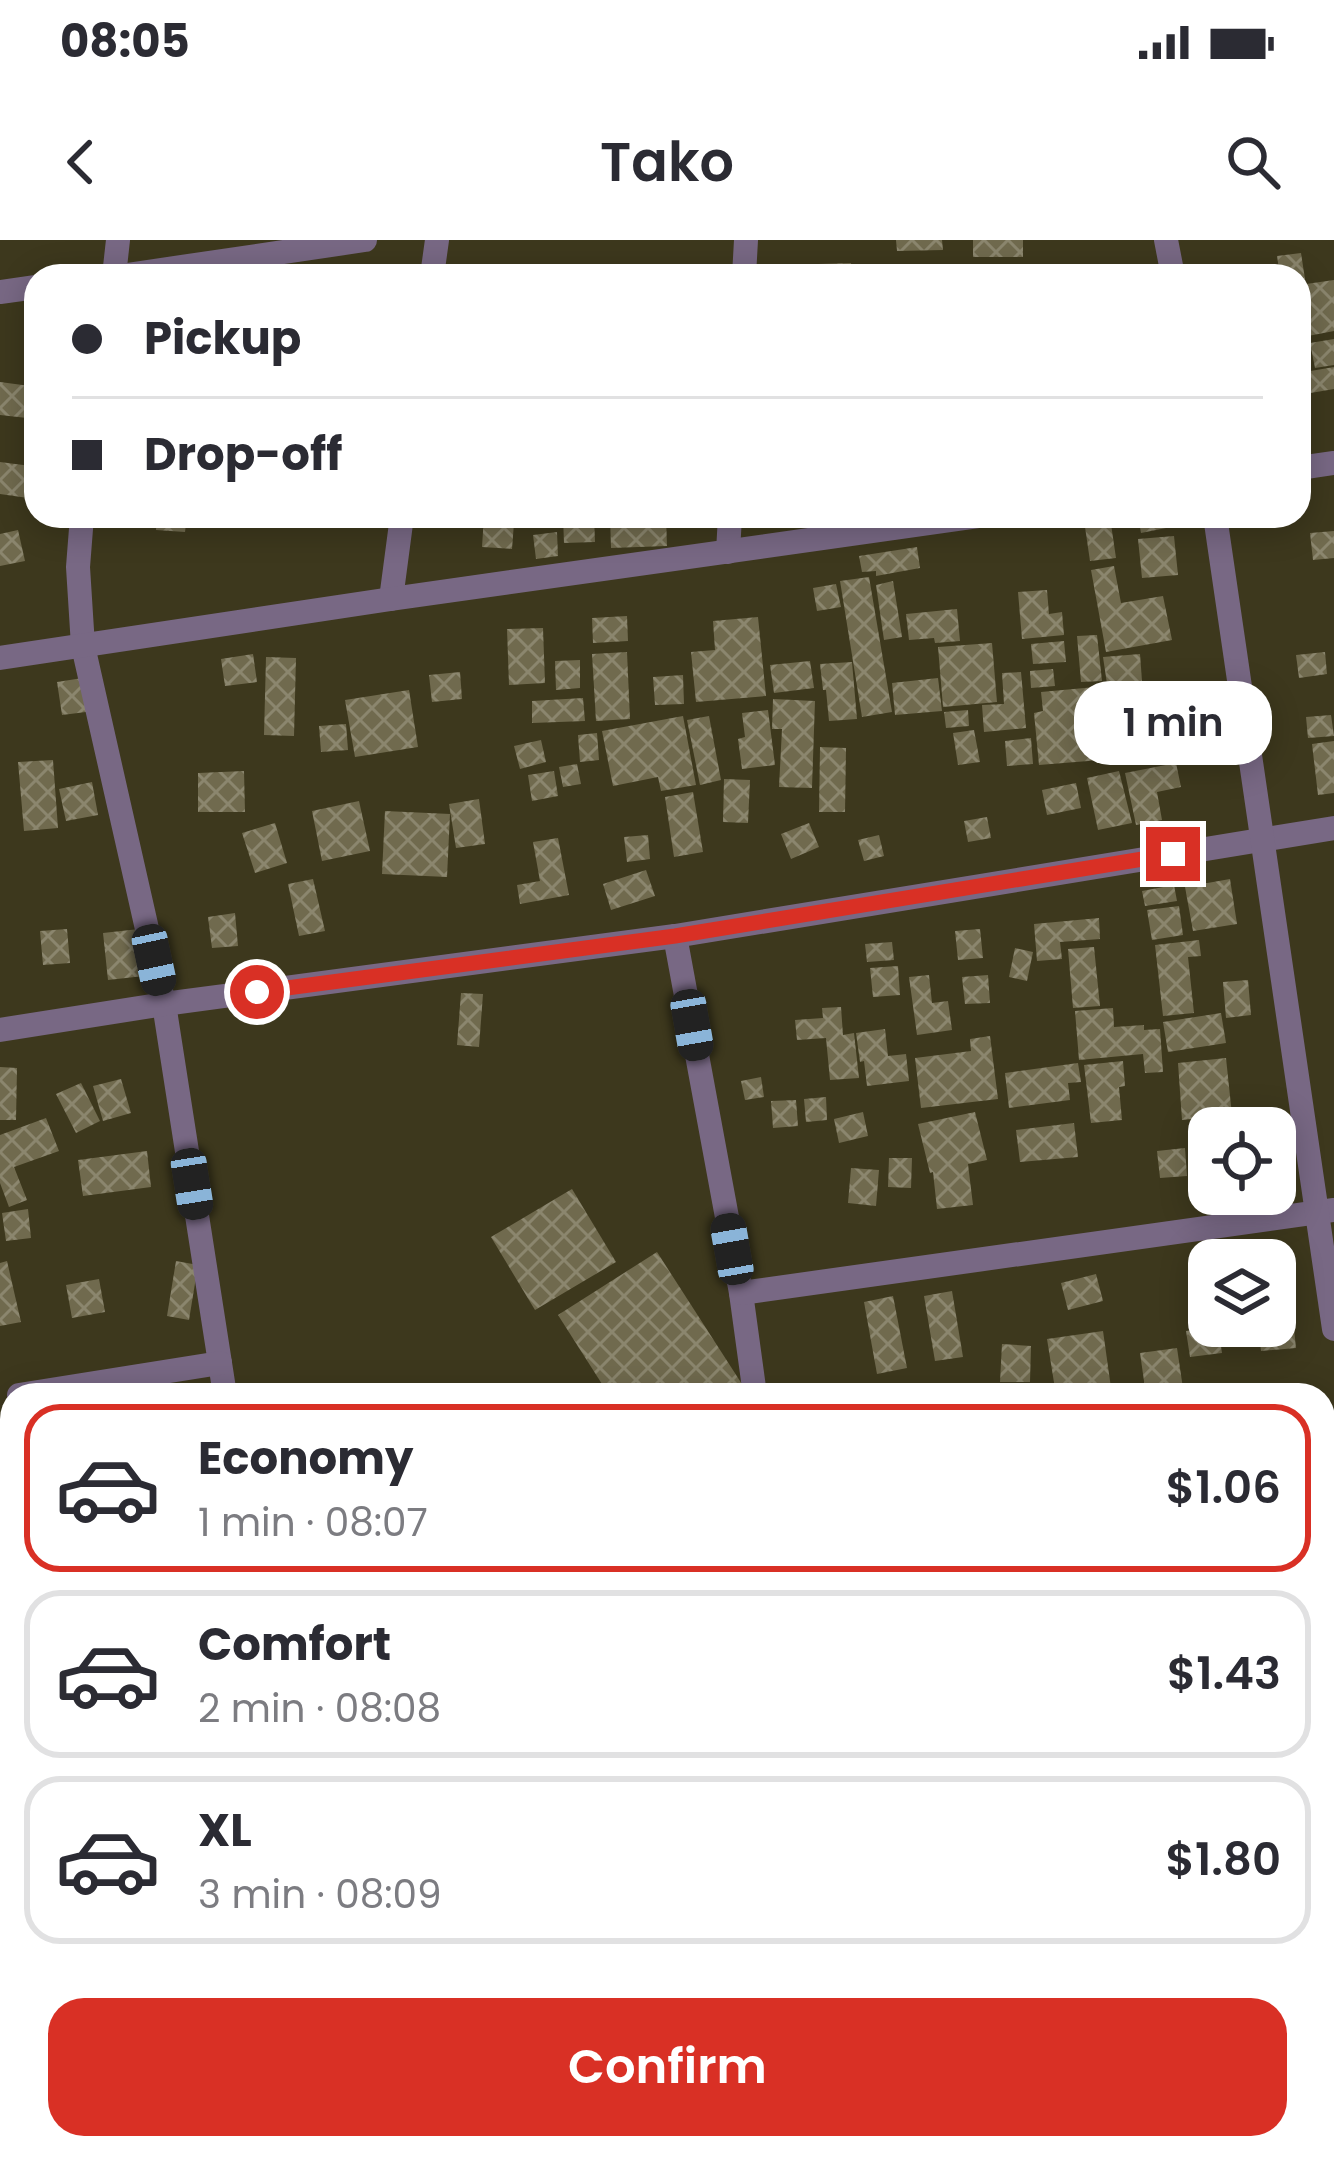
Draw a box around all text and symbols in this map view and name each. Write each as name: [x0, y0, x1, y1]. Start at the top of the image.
text: 08:05: [60, 10, 190, 73]
text: Tako: [600, 124, 734, 200]
icon: back: [48, 129, 114, 195]
icon: search: [1220, 129, 1286, 195]
text: Pickup: [144, 307, 301, 370]
text: Drop-off: [144, 423, 342, 486]
callout: 1 min: [1074, 680, 1272, 764]
text: 1 min: [1123, 695, 1223, 750]
route end: [1146, 827, 1200, 881]
car: [129, 921, 179, 999]
route start: [230, 965, 284, 1019]
car: [668, 986, 716, 1064]
map controls: [1188, 1107, 1296, 1347]
button: locate: [1188, 1107, 1296, 1215]
car: [169, 1146, 215, 1222]
car: [708, 1210, 756, 1288]
button: layers: [1188, 1239, 1296, 1347]
text: Economy: [198, 1427, 413, 1490]
icon: car: [54, 1434, 162, 1542]
text: $1.06: [1166, 1456, 1281, 1519]
text: 1 min · 08:07: [198, 1495, 428, 1550]
text: Comfort: [198, 1613, 391, 1676]
icon: car: [54, 1620, 162, 1728]
text: $1.43: [1167, 1642, 1281, 1705]
text: 2 min · 08:08: [198, 1681, 441, 1736]
text: XL: [198, 1799, 252, 1862]
icon: car: [54, 1806, 162, 1914]
text: $1.80: [1166, 1828, 1281, 1891]
text: 3 min · 08:09: [198, 1867, 442, 1922]
button: Confirm: [48, 1998, 1287, 2136]

